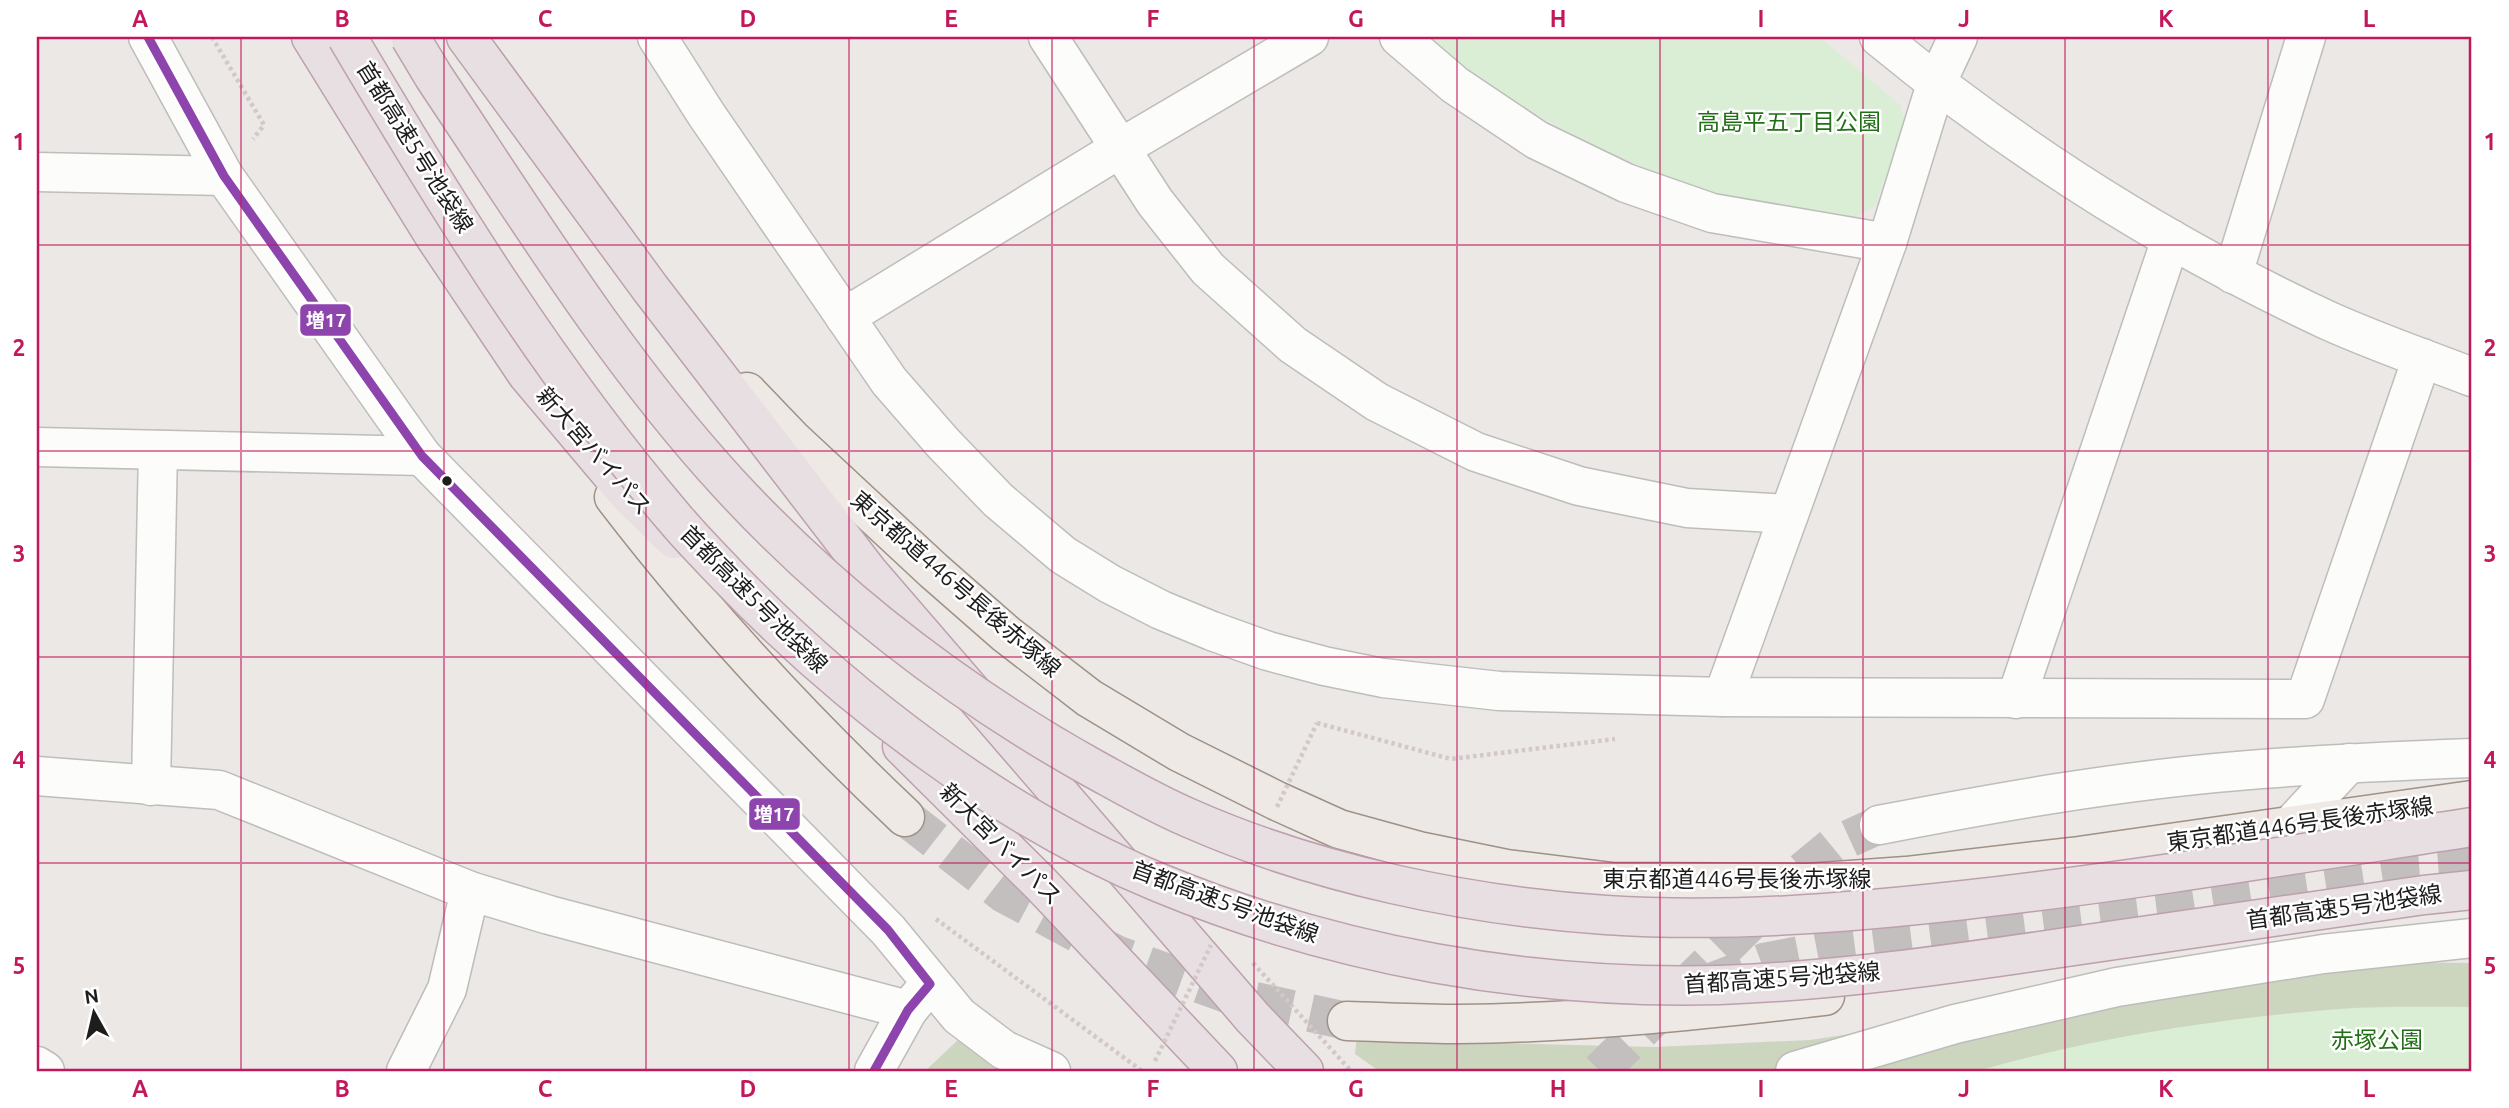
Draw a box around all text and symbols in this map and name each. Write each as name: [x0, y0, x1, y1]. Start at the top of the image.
text: A: [132, 6, 148, 31]
text: B: [334, 6, 350, 31]
text: C: [538, 6, 553, 31]
text: D: [740, 6, 756, 31]
text: E: [944, 6, 958, 31]
text: F: [1147, 6, 1160, 31]
text: G: [1348, 6, 1364, 31]
text: H: [1550, 6, 1566, 31]
text: I: [1758, 6, 1764, 31]
text: J: [1958, 6, 1970, 31]
text: K: [2158, 6, 2174, 31]
text: L: [2363, 6, 2376, 31]
street label: 首都高速5号池袋線: [353, 57, 478, 237]
park label: 高島平五丁目公園: [1697, 109, 1881, 134]
text: 1: [13, 129, 25, 154]
text: 1: [2484, 129, 2496, 154]
line badge: 増17: [299, 303, 352, 337]
text: 増17: [306, 309, 346, 331]
text: 2: [13, 335, 25, 360]
text: 2: [2484, 335, 2496, 360]
street label: 新大宮バイパス: [532, 382, 656, 519]
unlabelled marker: [440, 474, 454, 488]
street label: 東京都道446号長後赤塚線: [847, 486, 1066, 681]
street label: 首都高速5号池袋線: [676, 520, 833, 677]
text: 3: [13, 541, 25, 566]
text: 3: [2484, 541, 2496, 566]
text: 4: [13, 747, 26, 772]
text: 4: [2484, 747, 2497, 772]
street label: 新大宮バイパス: [936, 778, 1067, 909]
street label: 東京都道446号長後赤塚線: [2165, 792, 2435, 855]
line badge: 増17: [748, 797, 801, 831]
text: 増17: [754, 803, 794, 825]
street label: 首都高速5号池袋線: [1128, 856, 1322, 947]
street label: 東京都道446号長後赤塚線: [1603, 866, 1871, 891]
street label: 首都高速5号池袋線: [2245, 880, 2443, 933]
text: 5: [13, 953, 25, 978]
text: 5: [2484, 953, 2496, 978]
street label: 首都高速5号池袋線: [1683, 958, 1881, 997]
north arrow: [60, 978, 130, 1048]
text: N: [83, 984, 100, 1008]
park label: 赤塚公園: [2331, 1027, 2423, 1052]
text: A: [132, 1076, 148, 1101]
text: B: [334, 1076, 350, 1101]
text: C: [538, 1076, 553, 1101]
text: D: [740, 1076, 756, 1101]
text: E: [944, 1076, 958, 1101]
text: F: [1147, 1076, 1160, 1101]
text: G: [1348, 1076, 1364, 1101]
text: H: [1550, 1076, 1566, 1101]
text: I: [1758, 1076, 1764, 1101]
text: J: [1958, 1076, 1970, 1101]
text: K: [2158, 1076, 2174, 1101]
text: L: [2363, 1076, 2376, 1101]

